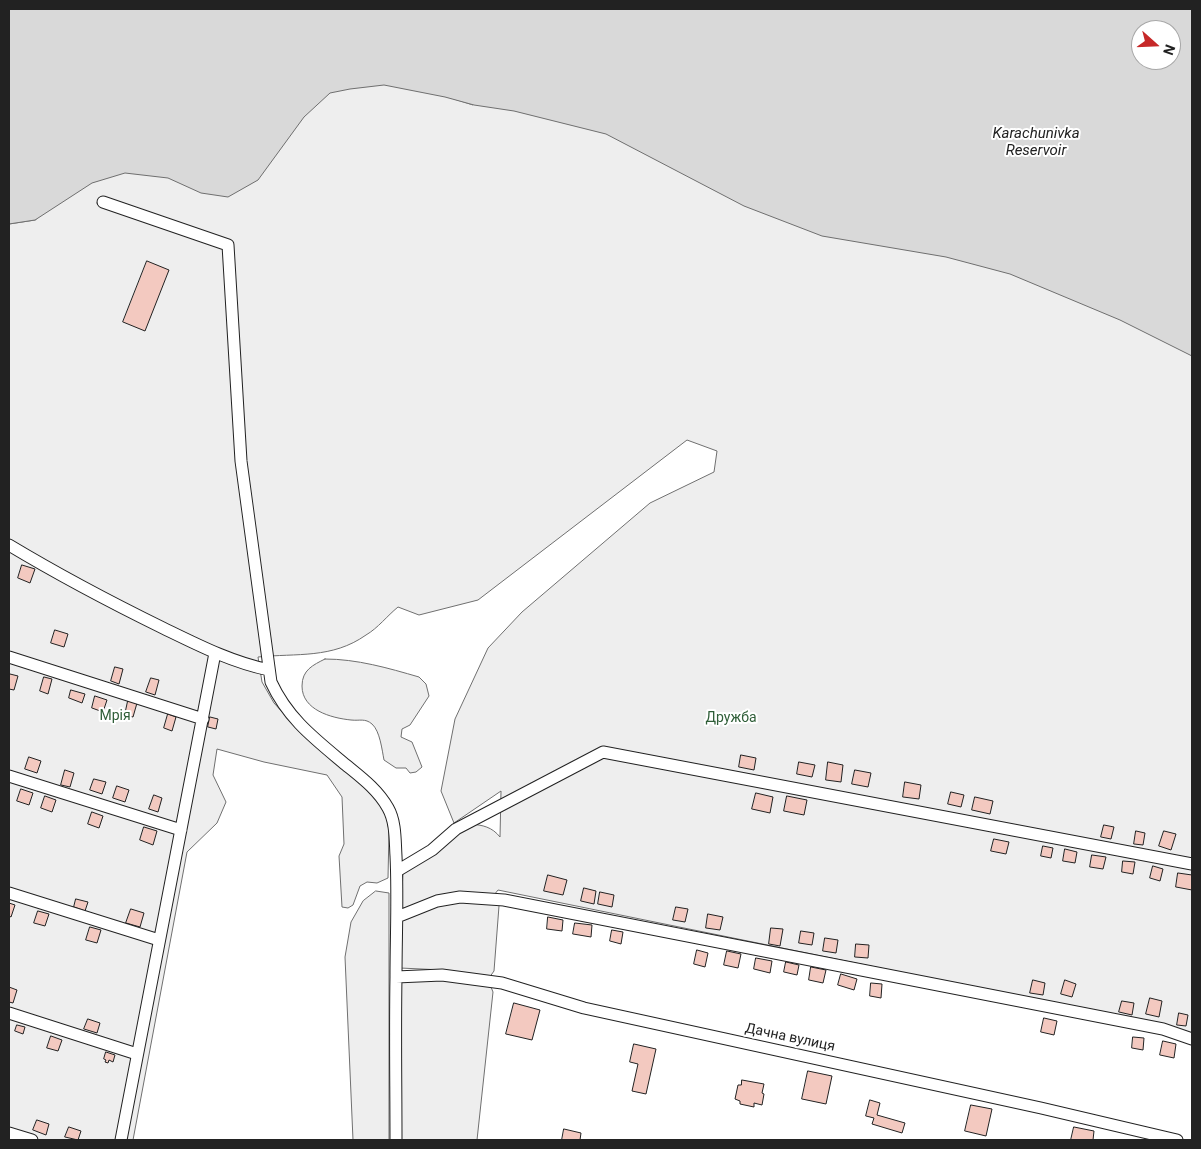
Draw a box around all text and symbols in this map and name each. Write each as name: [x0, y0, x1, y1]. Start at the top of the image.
north arrow: [1131, 20, 1181, 70]
text: N: [1160, 42, 1178, 57]
water label: Karachunivka Reservoir: [992, 125, 1080, 160]
park label: Мрія: [99, 708, 131, 724]
park label: Дружба: [705, 710, 757, 726]
street label: Дачна вулиця: [744, 1020, 836, 1056]

